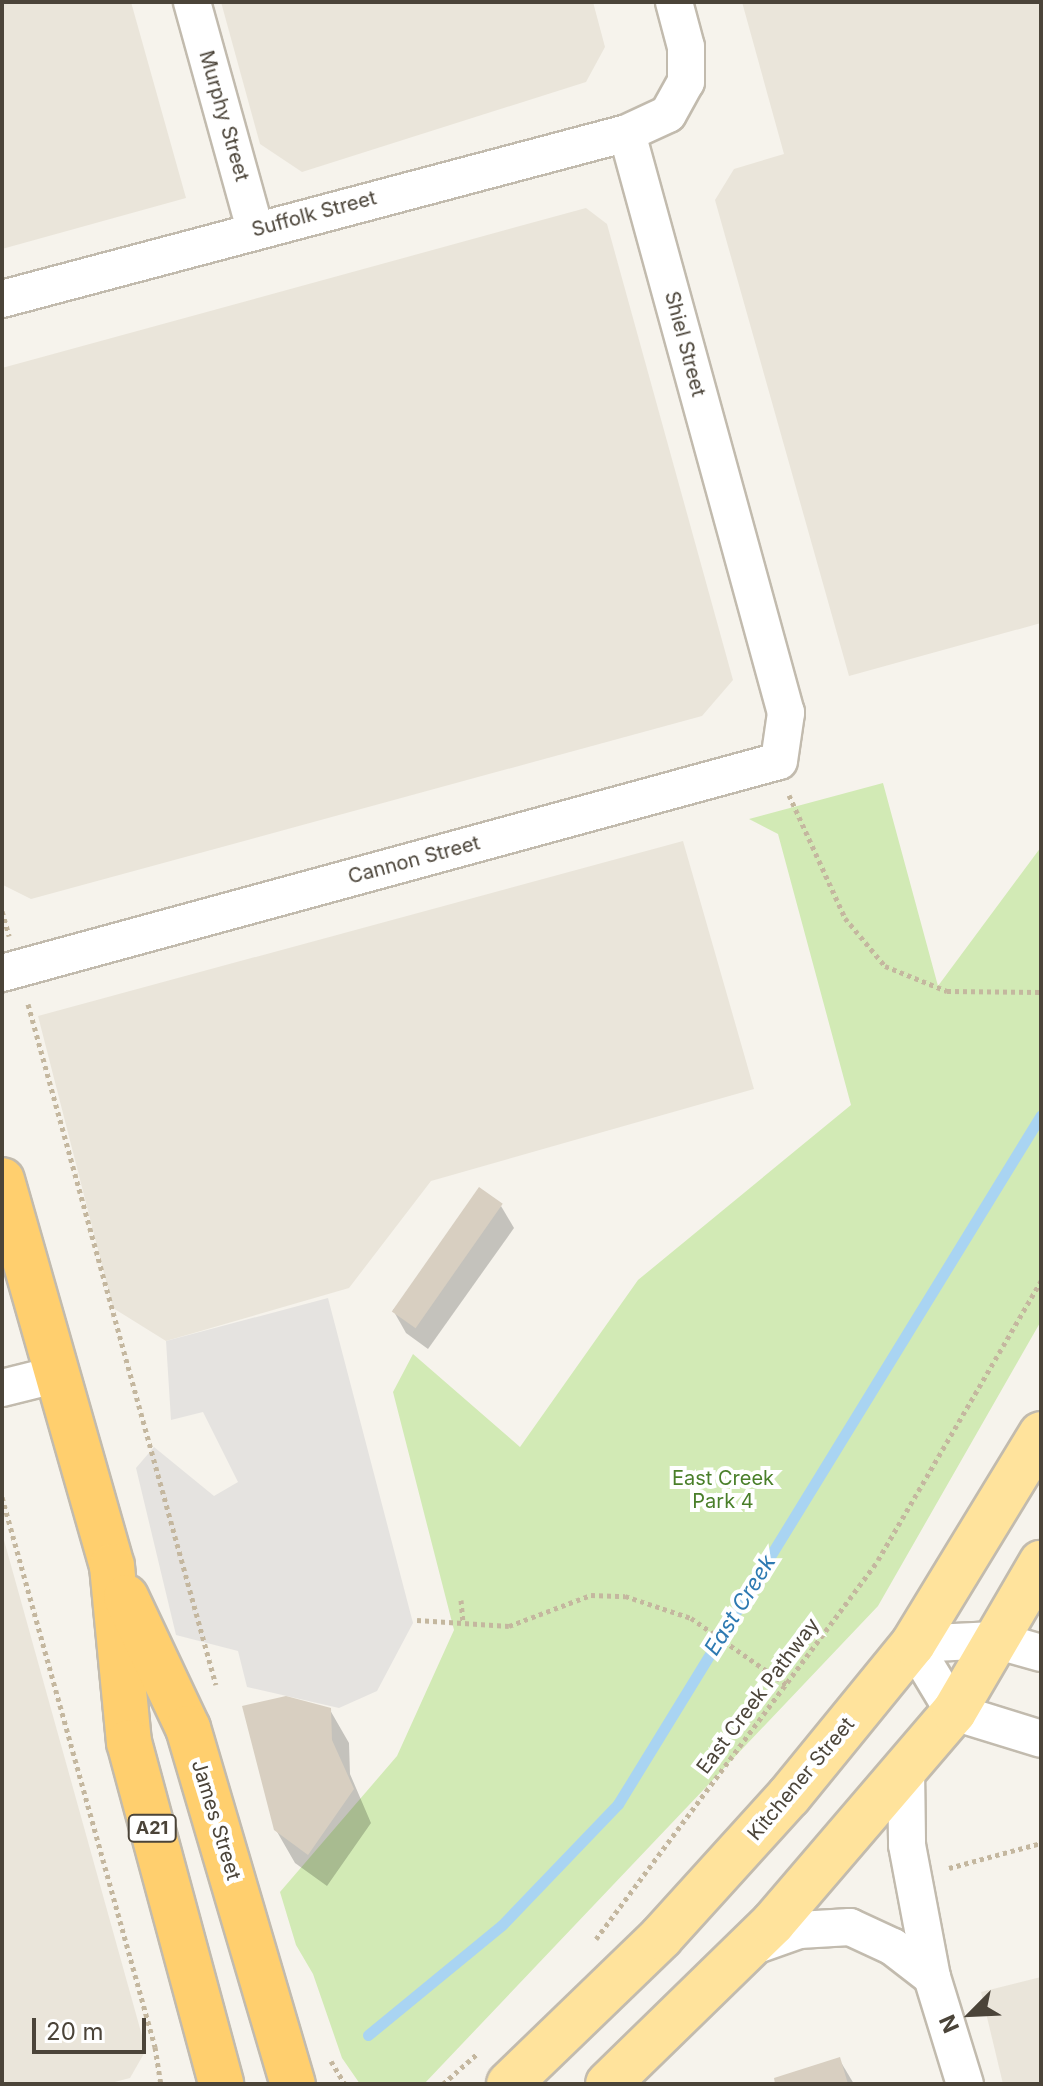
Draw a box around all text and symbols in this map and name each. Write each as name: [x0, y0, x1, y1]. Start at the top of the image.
street label: Murphy Street: [194, 48, 254, 184]
street label: Suffolk Street: [249, 186, 379, 242]
street label: Shiel Street: [659, 289, 711, 399]
street label: Cannon Street: [346, 831, 482, 889]
park label: East Creek Park 4: [672, 1467, 774, 1514]
water label: East Creek: [699, 1550, 781, 1660]
street label: East Creek Pathway: [692, 1613, 824, 1779]
street label: Kitchener Street: [743, 1713, 859, 1845]
street label: James Street: [186, 1757, 246, 1883]
road number: A21: [126, 1814, 178, 1842]
north arrow: [931, 1974, 1011, 2054]
scale bar: [36, 2002, 150, 2052]
text: N: [934, 2011, 964, 2037]
text: 20 m: [46, 2017, 104, 2046]

